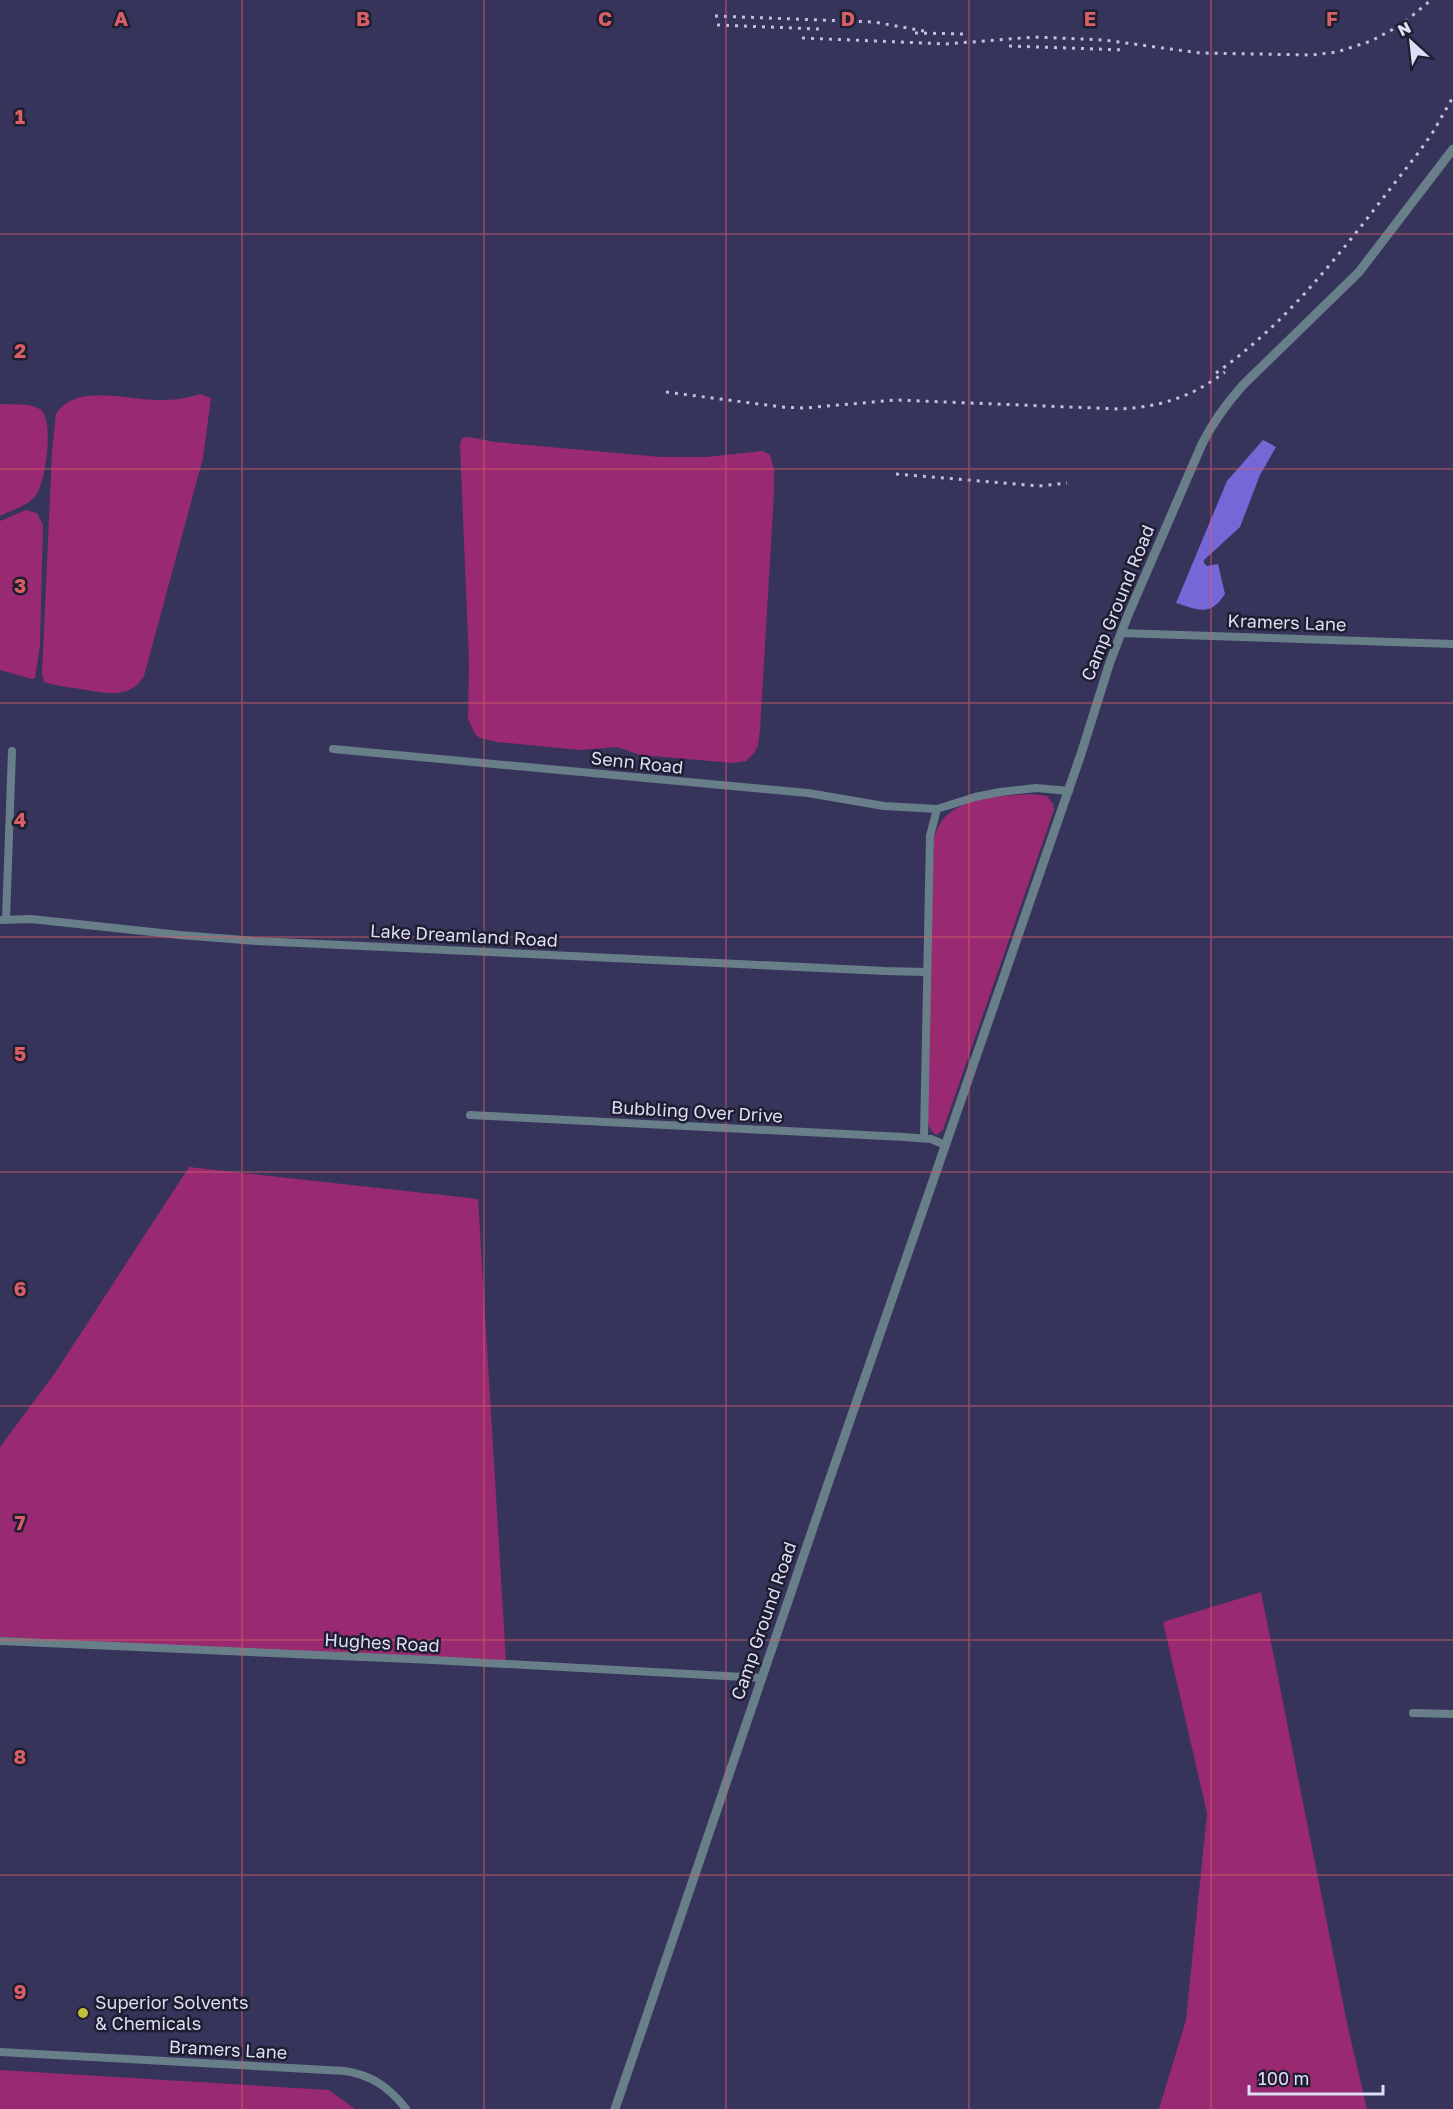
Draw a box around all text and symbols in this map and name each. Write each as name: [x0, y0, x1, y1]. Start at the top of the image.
text: A: [114, 6, 128, 30]
text: B: [356, 6, 370, 30]
text: C: [598, 6, 612, 30]
text: D: [841, 6, 855, 30]
text: E: [1084, 6, 1096, 30]
text: F: [1326, 6, 1338, 30]
north arrow: [1381, 12, 1441, 72]
text: N: [1394, 17, 1414, 40]
text: 1: [15, 104, 25, 128]
text: 2: [14, 338, 26, 362]
street label: Camp Ground Road: [1076, 522, 1158, 684]
text: 3: [14, 573, 26, 597]
street label: Kramers Lane: [1227, 609, 1347, 635]
street label: Senn Road: [590, 746, 684, 778]
text: 4: [14, 807, 26, 831]
street label: Lake Dreamland Road: [370, 919, 559, 951]
text: 5: [14, 1041, 26, 1065]
street label: Bubbling Over Drive: [611, 1096, 783, 1126]
text: 6: [14, 1276, 26, 1300]
text: 7: [15, 1510, 26, 1534]
street label: Camp Ground Road: [726, 1539, 800, 1703]
street label: Hughes Road: [324, 1628, 440, 1656]
text: 8: [14, 1744, 26, 1768]
text: 9: [14, 1979, 26, 2003]
place label: Superior Solvents & Chemicals: [95, 1991, 249, 2034]
marker: Superior Solvents & Chemicals: [76, 2006, 90, 2020]
street label: Bramers Lane: [168, 2035, 288, 2063]
scale bar: [1249, 2058, 1382, 2096]
text: 100 m: [1258, 2067, 1309, 2089]

